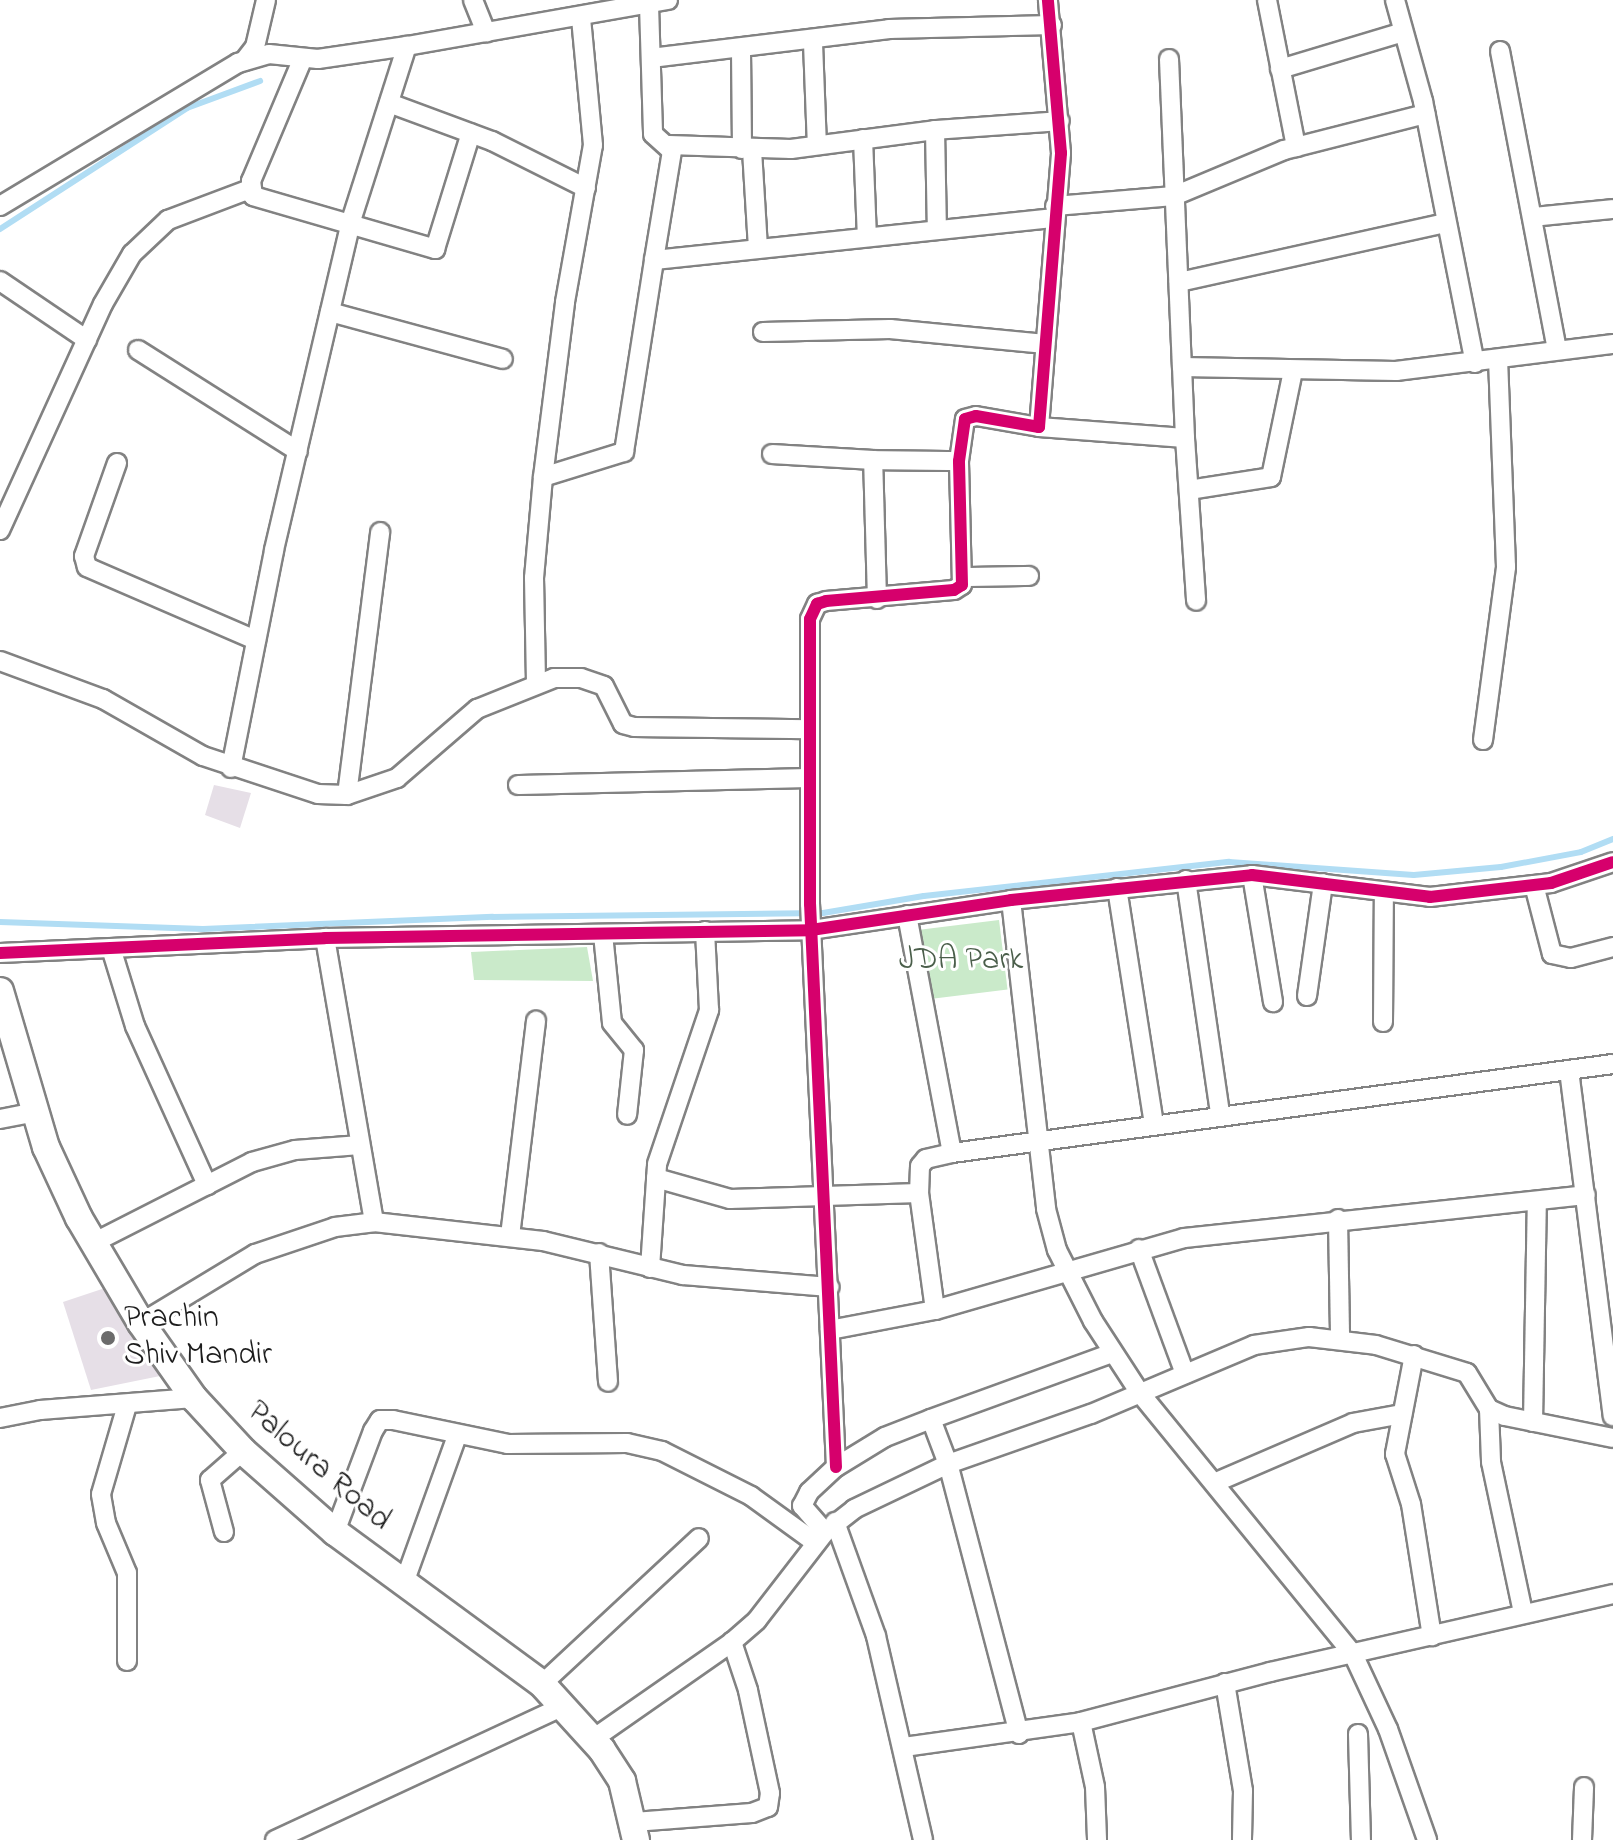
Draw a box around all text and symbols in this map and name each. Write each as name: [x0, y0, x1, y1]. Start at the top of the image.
park label: JDA Park: [899, 942, 1023, 980]
place label: Prachin Shiv Mandir: [124, 1301, 272, 1376]
marker: Prachin Shiv Mandir: [99, 1329, 117, 1347]
street label: Paloura Road: [238, 1394, 398, 1540]

